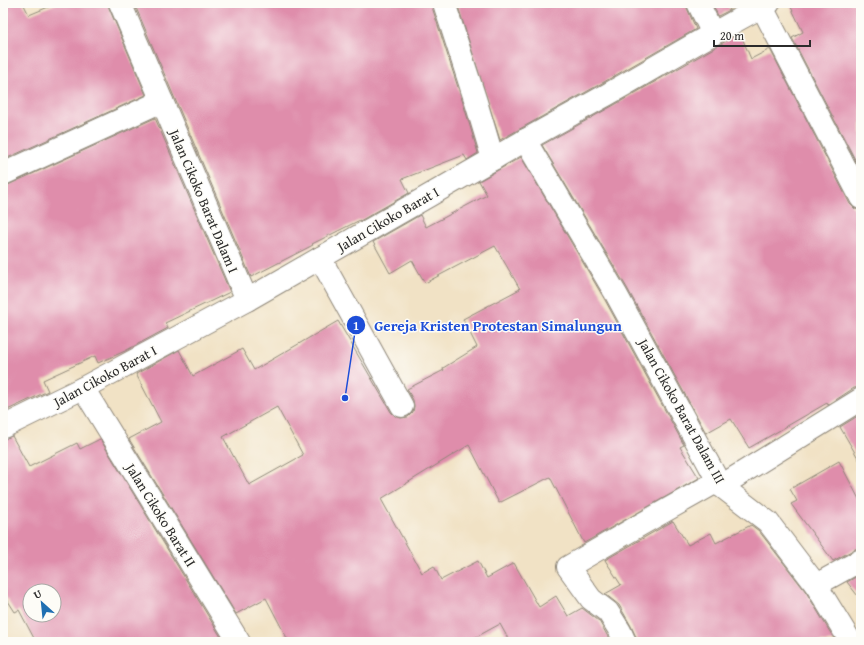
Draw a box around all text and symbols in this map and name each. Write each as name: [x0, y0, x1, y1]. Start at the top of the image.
scale bar: [714, 22, 810, 48]
text: 20 m: [720, 27, 744, 44]
street label: Jalan Cikoko Barat Dalam I: [164, 124, 243, 276]
street label: Jalan Cikoko Barat I: [332, 182, 442, 257]
callout: Gereja Kristen Protestan Simalungun: [346, 312, 630, 339]
text: Gereja Kristen Protestan Simalungun: [374, 315, 622, 336]
text: 1: [353, 317, 359, 334]
street label: Jalan Cikoko Barat Dalam III: [633, 333, 730, 487]
street label: Jalan Cikoko Barat I: [48, 340, 160, 413]
street label: Jalan Cikoko Barat II: [120, 458, 201, 571]
north arrow: [22, 583, 62, 623]
text: U: [31, 585, 45, 603]

